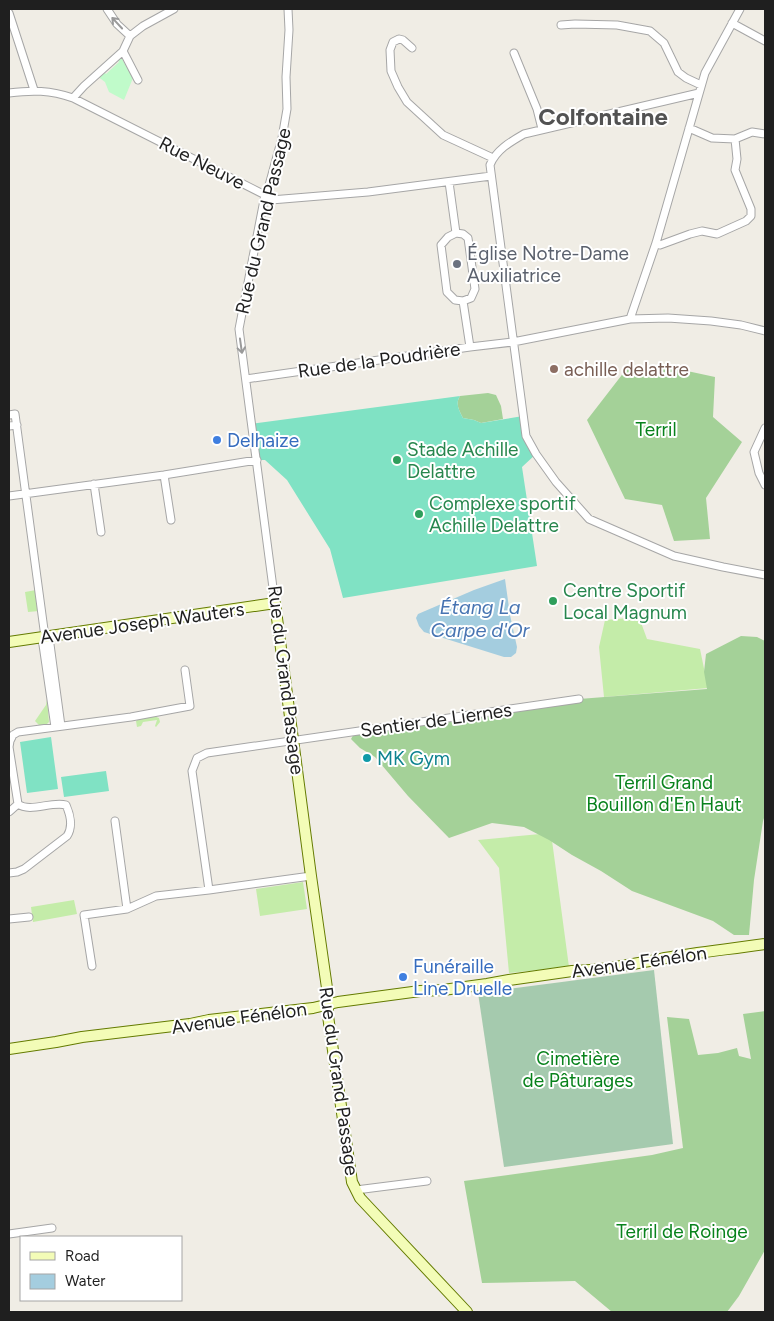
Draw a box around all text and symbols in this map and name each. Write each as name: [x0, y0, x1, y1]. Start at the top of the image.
one-way arrow: [112, 17, 124, 30]
district label: Colfontaine: [538, 102, 668, 131]
street label: Rue du Grand Passage: [230, 126, 296, 316]
street label: Rue Neuve: [155, 132, 249, 194]
place label: Église Notre-Dame Auxiliatrice: [467, 242, 629, 287]
marker: Église Notre-Dame Auxiliatrice: [451, 258, 463, 270]
street label: Rue de la Poudrière: [296, 337, 462, 383]
one-way arrow: [236, 338, 246, 354]
place label: achille delattre: [564, 358, 689, 381]
marker: achille delattre: [548, 363, 560, 375]
park label: Terril: [635, 418, 677, 441]
place label: Delhaize: [227, 429, 299, 452]
marker: Delhaize: [211, 434, 223, 446]
place label: Stade Achille Delattre: [407, 438, 518, 483]
marker: Stade Achille Delattre: [391, 454, 403, 466]
place label: Complexe sportif Achille Delattre: [429, 492, 576, 537]
marker: Complexe sportif Achille Delattre: [413, 508, 425, 520]
place label: Centre Sportif Local Magnum: [563, 579, 687, 624]
street label: Rue du Grand Passage: [263, 584, 309, 776]
water label: Étang La Carpe d'Or: [431, 595, 531, 642]
marker: Centre Sportif Local Magnum: [547, 595, 559, 607]
street label: Avenue Joseph Wauters: [38, 597, 246, 649]
street label: Sentier de Liernes: [359, 698, 513, 742]
place label: MK Gym: [377, 747, 450, 770]
marker: MK Gym: [361, 752, 373, 764]
park label: Terril Grand Bouillon d'En Haut: [586, 771, 742, 816]
street label: Avenue Fénélon: [570, 941, 708, 983]
place label: Funéraille Line Druelle: [413, 955, 512, 1000]
marker: Funéraille Line Druelle: [397, 971, 409, 983]
street label: Rue du Grand Passage: [314, 985, 364, 1177]
street label: Avenue Fénélon: [170, 997, 308, 1039]
park label: Cimetière de Pâturages: [523, 1047, 634, 1092]
park label: Terril de Roinge: [616, 1220, 748, 1243]
legend: [20, 1236, 182, 1301]
text: Road: [65, 1247, 100, 1265]
text: Water: [65, 1272, 105, 1290]

